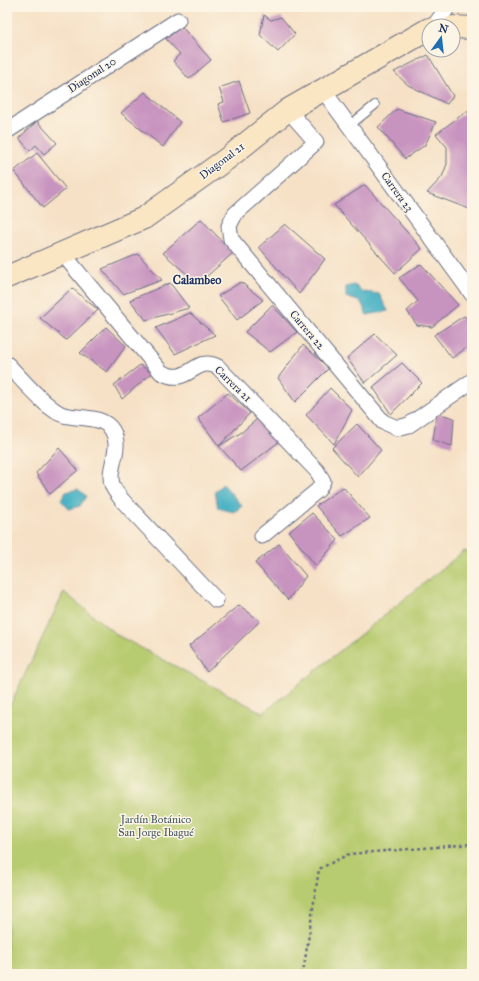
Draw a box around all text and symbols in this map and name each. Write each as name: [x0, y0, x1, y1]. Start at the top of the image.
north arrow: [421, 18, 461, 58]
text: N: [437, 21, 450, 36]
street label: Diagonal 20: [65, 55, 119, 95]
street label: Diagonal 21: [197, 140, 247, 182]
street label: Carrera 23: [378, 170, 416, 214]
district label: Calambeo: [173, 273, 221, 287]
street label: Carrera 22: [287, 308, 327, 353]
street label: Carrera 21: [212, 363, 254, 405]
park label: Jardín Botánico San Jorge Ibagué: [118, 813, 194, 840]

